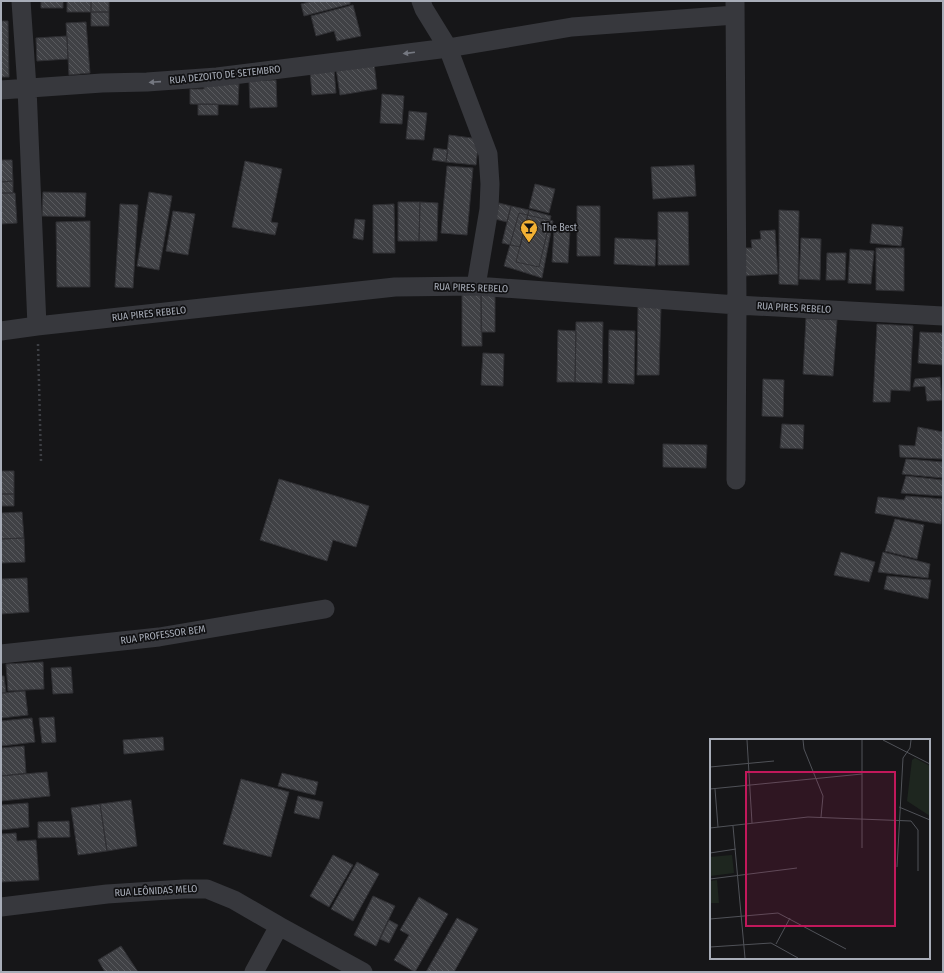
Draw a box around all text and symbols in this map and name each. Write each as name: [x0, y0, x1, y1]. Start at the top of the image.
one-way arrow: [403, 49, 415, 56]
street label: RUA DEZOITO DE SETEMBRO: [169, 63, 281, 87]
one-way arrow: [149, 78, 161, 85]
bar icon: The Best: [519, 218, 539, 243]
place label: The Best: [542, 222, 578, 234]
street label: RUA PIRES REBELO: [434, 281, 508, 295]
street label: RUA PIRES REBELO: [756, 300, 832, 316]
street label: RUA PIRES REBELO: [111, 304, 187, 324]
street label: RUA PROFESSOR BEM: [120, 623, 206, 647]
inset map: [710, 739, 930, 959]
street label: RUA LEÔNIDAS MELO: [114, 881, 198, 899]

